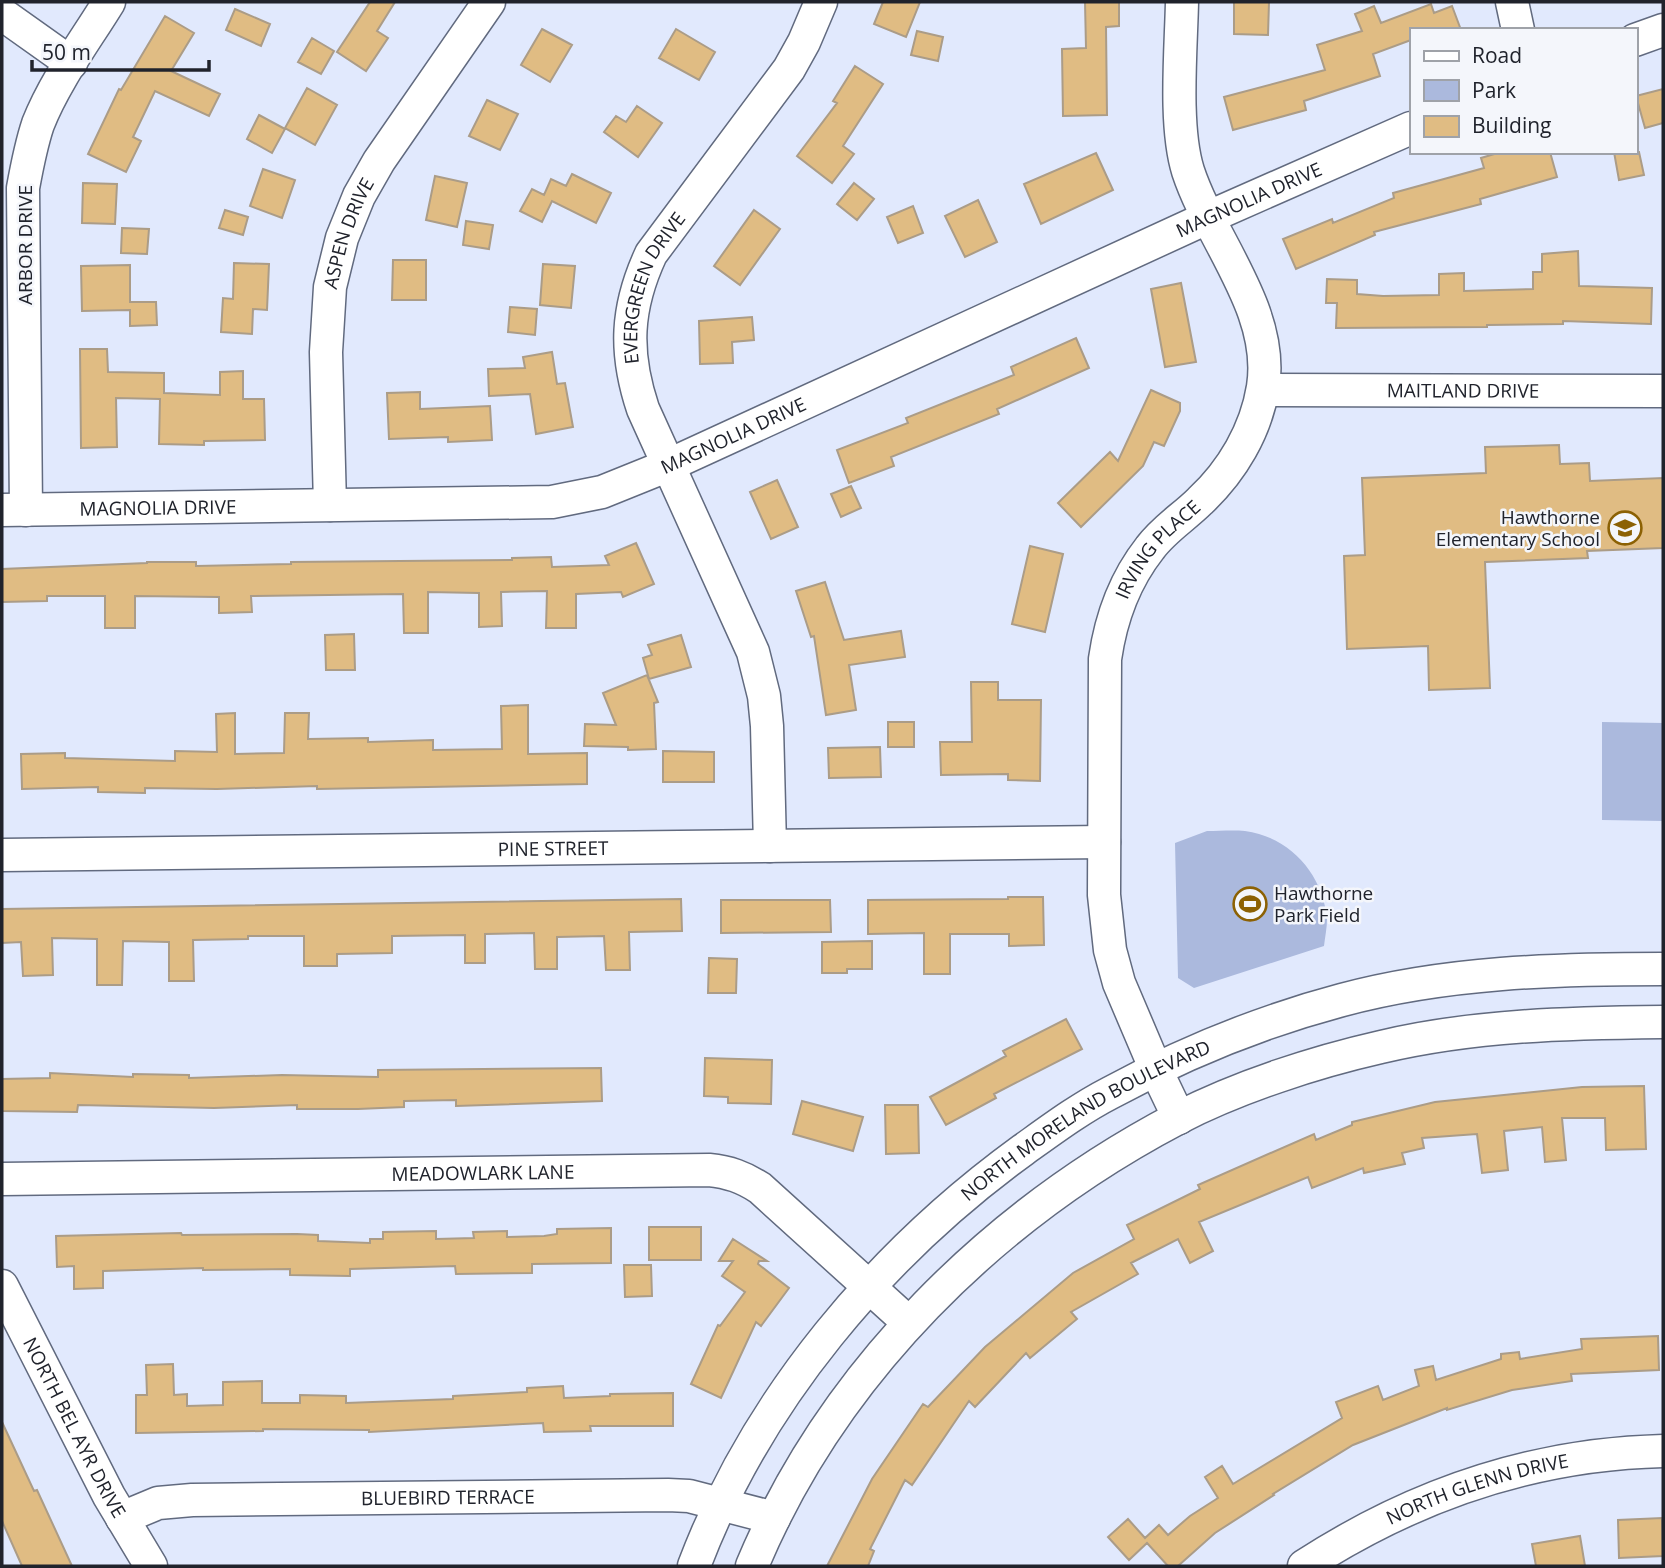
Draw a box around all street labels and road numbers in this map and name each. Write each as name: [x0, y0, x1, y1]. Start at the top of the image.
street label: MAGNOLIA DRIVE: [1172, 156, 1326, 243]
street label: ASPEN DRIVE: [317, 173, 380, 291]
street label: ARBOR DRIVE: [12, 185, 38, 305]
street label: EVERGREEN DRIVE: [617, 207, 691, 365]
street label: MAITLAND DRIVE: [1387, 377, 1539, 404]
street label: MAGNOLIA DRIVE: [657, 391, 810, 480]
street label: MAGNOLIA DRIVE: [79, 494, 237, 522]
street label: IRVING PLACE: [1109, 494, 1206, 603]
street label: PINE STREET: [497, 835, 609, 862]
street label: NORTH MORELAND BOULEVARD: [955, 1034, 1214, 1207]
street label: MEADOWLARK LANE: [391, 1159, 575, 1187]
street label: NORTH BEL AYR DRIVE: [17, 1333, 132, 1523]
street label: NORTH GLENN DRIVE: [1382, 1447, 1570, 1531]
street label: BLUEBIRD TERRACE: [361, 1483, 535, 1511]

